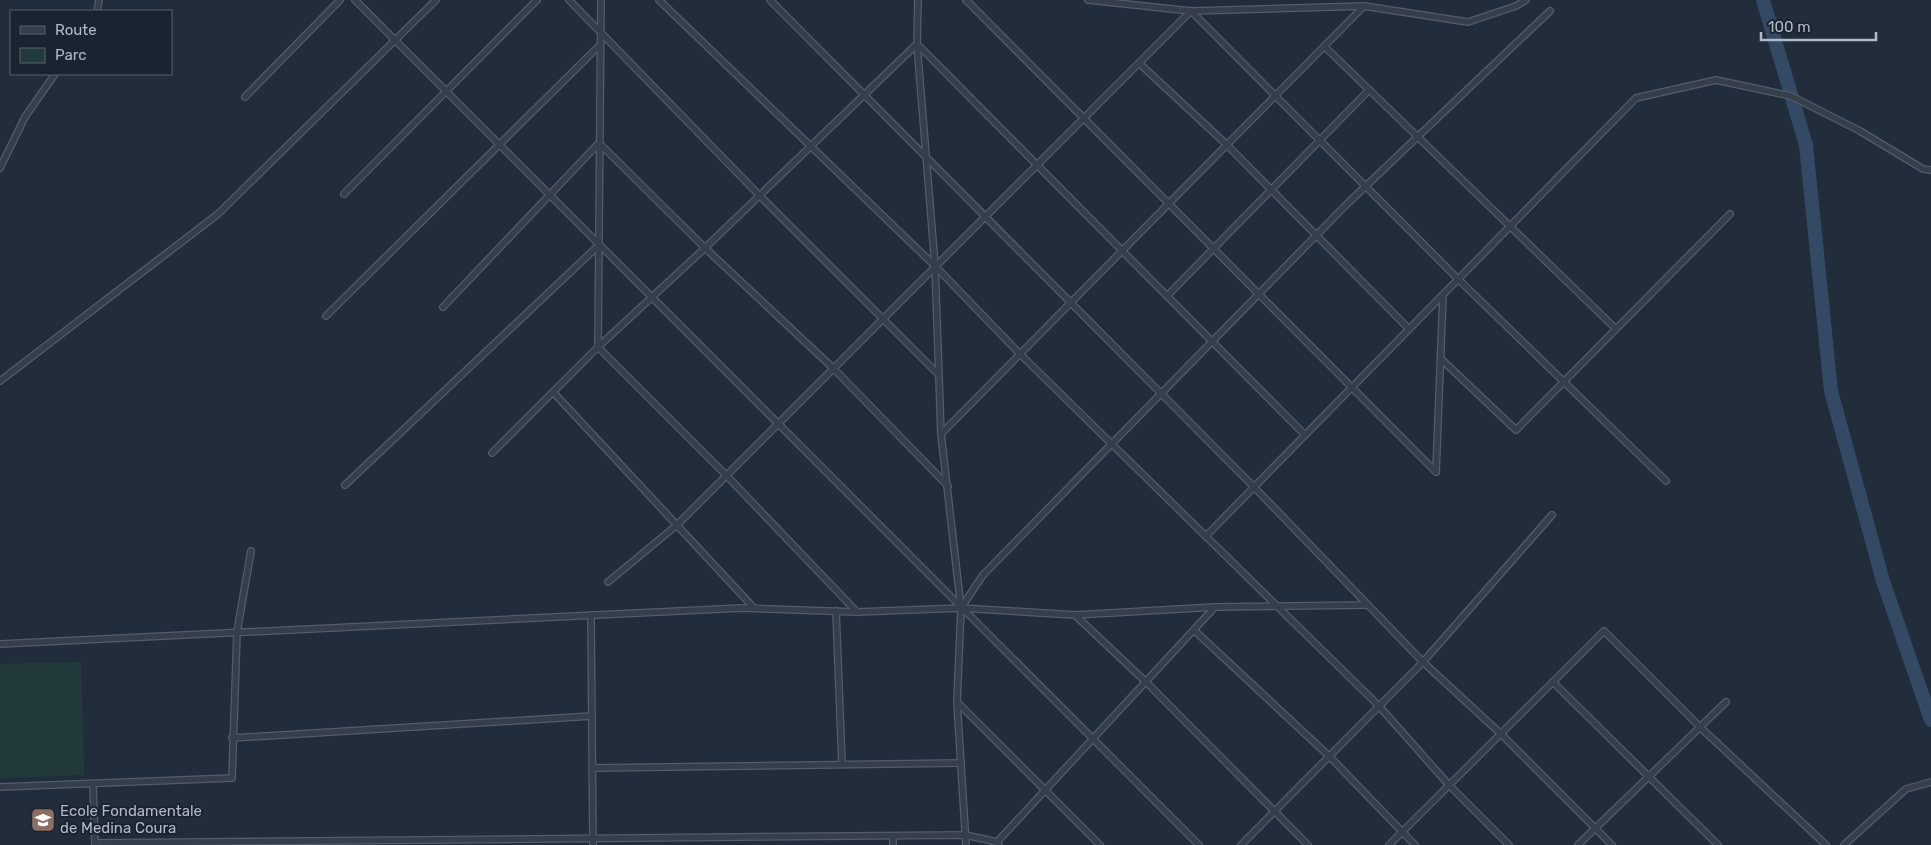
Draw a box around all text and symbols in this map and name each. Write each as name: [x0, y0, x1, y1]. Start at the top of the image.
legend: [10, 10, 172, 75]
scale bar: [1761, 10, 1876, 42]
text: 100 m: [1768, 18, 1810, 36]
text: Route: [55, 21, 97, 39]
text: Parc: [55, 46, 87, 64]
place label: Ecole Fondamentale de Medina Coura: [60, 802, 202, 837]
school or university icon: Ecole Fondamentale de Medina Coura: [30, 807, 56, 833]

